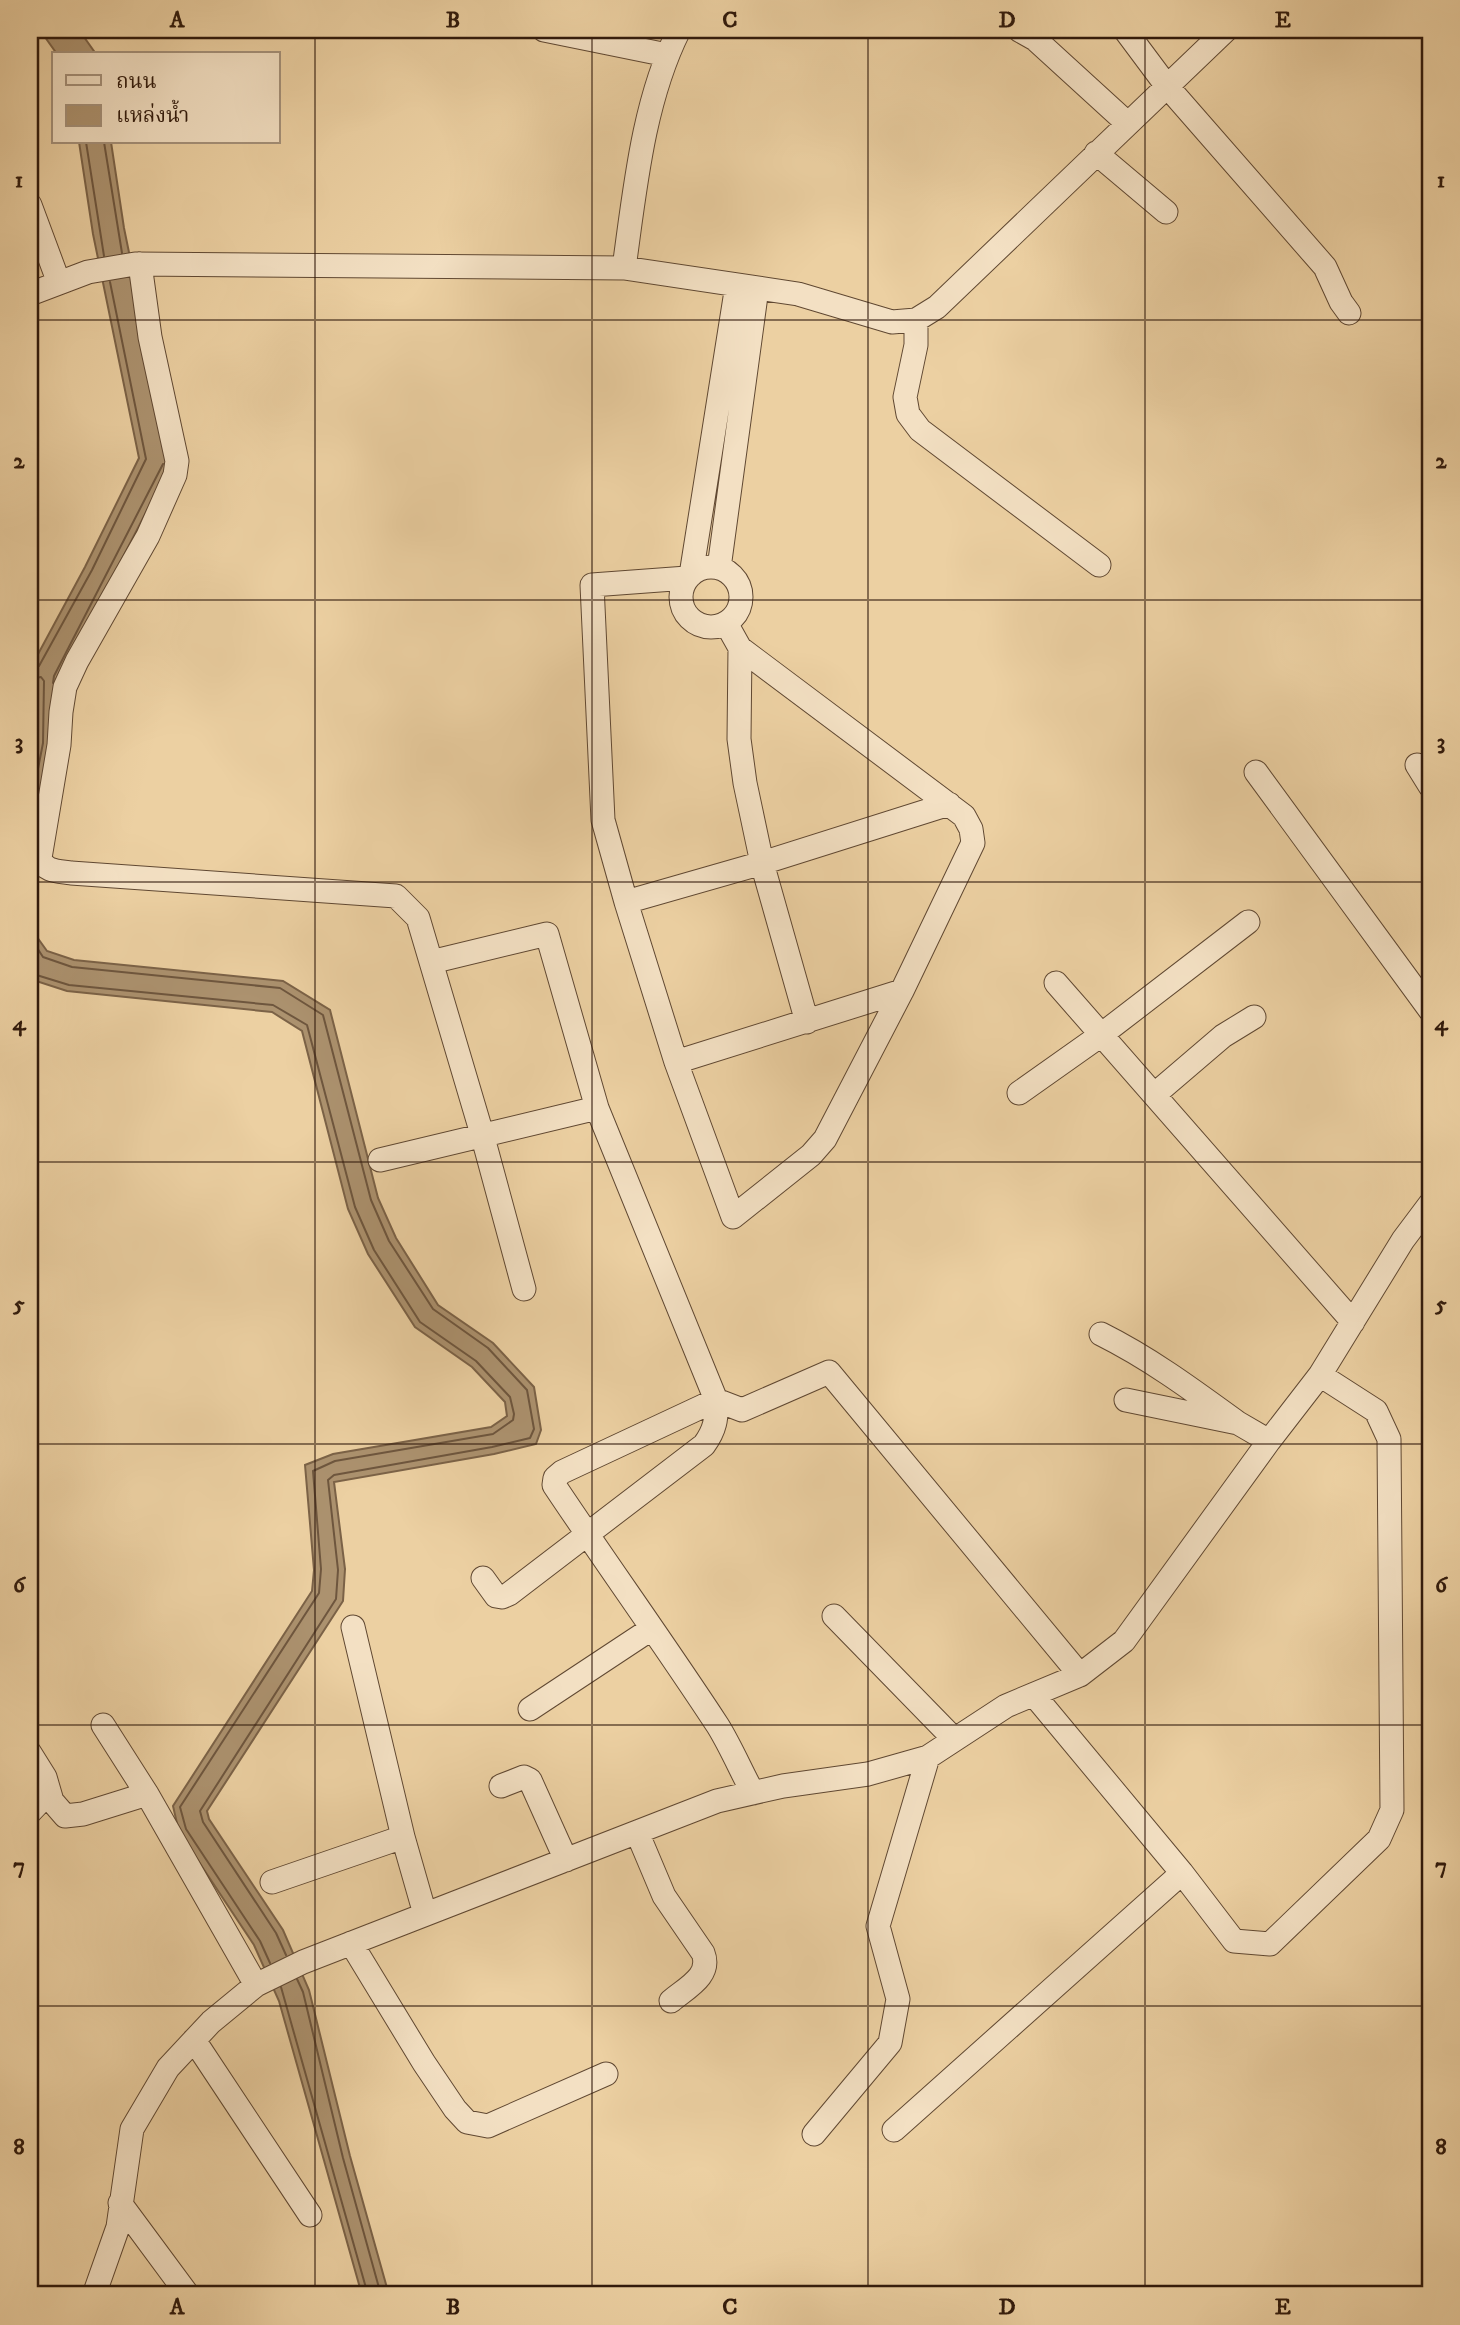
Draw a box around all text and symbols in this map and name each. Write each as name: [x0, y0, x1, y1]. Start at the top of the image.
text: A: [169, 6, 186, 35]
text: B: [446, 6, 460, 35]
text: C: [722, 6, 738, 35]
text: D: [998, 6, 1016, 35]
text: E: [1275, 6, 1291, 35]
legend: [52, 52, 280, 144]
text: ถนน: [116, 69, 157, 95]
text: แหล่งน้ำ: [116, 99, 189, 129]
text: 1: [15, 166, 23, 195]
text: 1: [1437, 166, 1445, 195]
text: 2: [13, 447, 25, 476]
text: 2: [1435, 447, 1447, 476]
text: 3: [15, 728, 23, 757]
text: 3: [1437, 728, 1445, 757]
text: 4: [12, 1009, 27, 1038]
text: 4: [1434, 1009, 1449, 1038]
text: 5: [12, 1290, 25, 1319]
text: 5: [1434, 1290, 1447, 1319]
text: 6: [13, 1571, 27, 1600]
text: 6: [1435, 1571, 1449, 1600]
text: 7: [13, 1852, 25, 1881]
text: 7: [1435, 1852, 1447, 1881]
text: 8: [13, 2133, 25, 2162]
text: 8: [1435, 2133, 1447, 2162]
text: A: [169, 2293, 186, 2322]
text: B: [446, 2293, 460, 2322]
text: C: [722, 2293, 738, 2322]
text: D: [998, 2293, 1016, 2322]
text: E: [1275, 2293, 1291, 2322]

